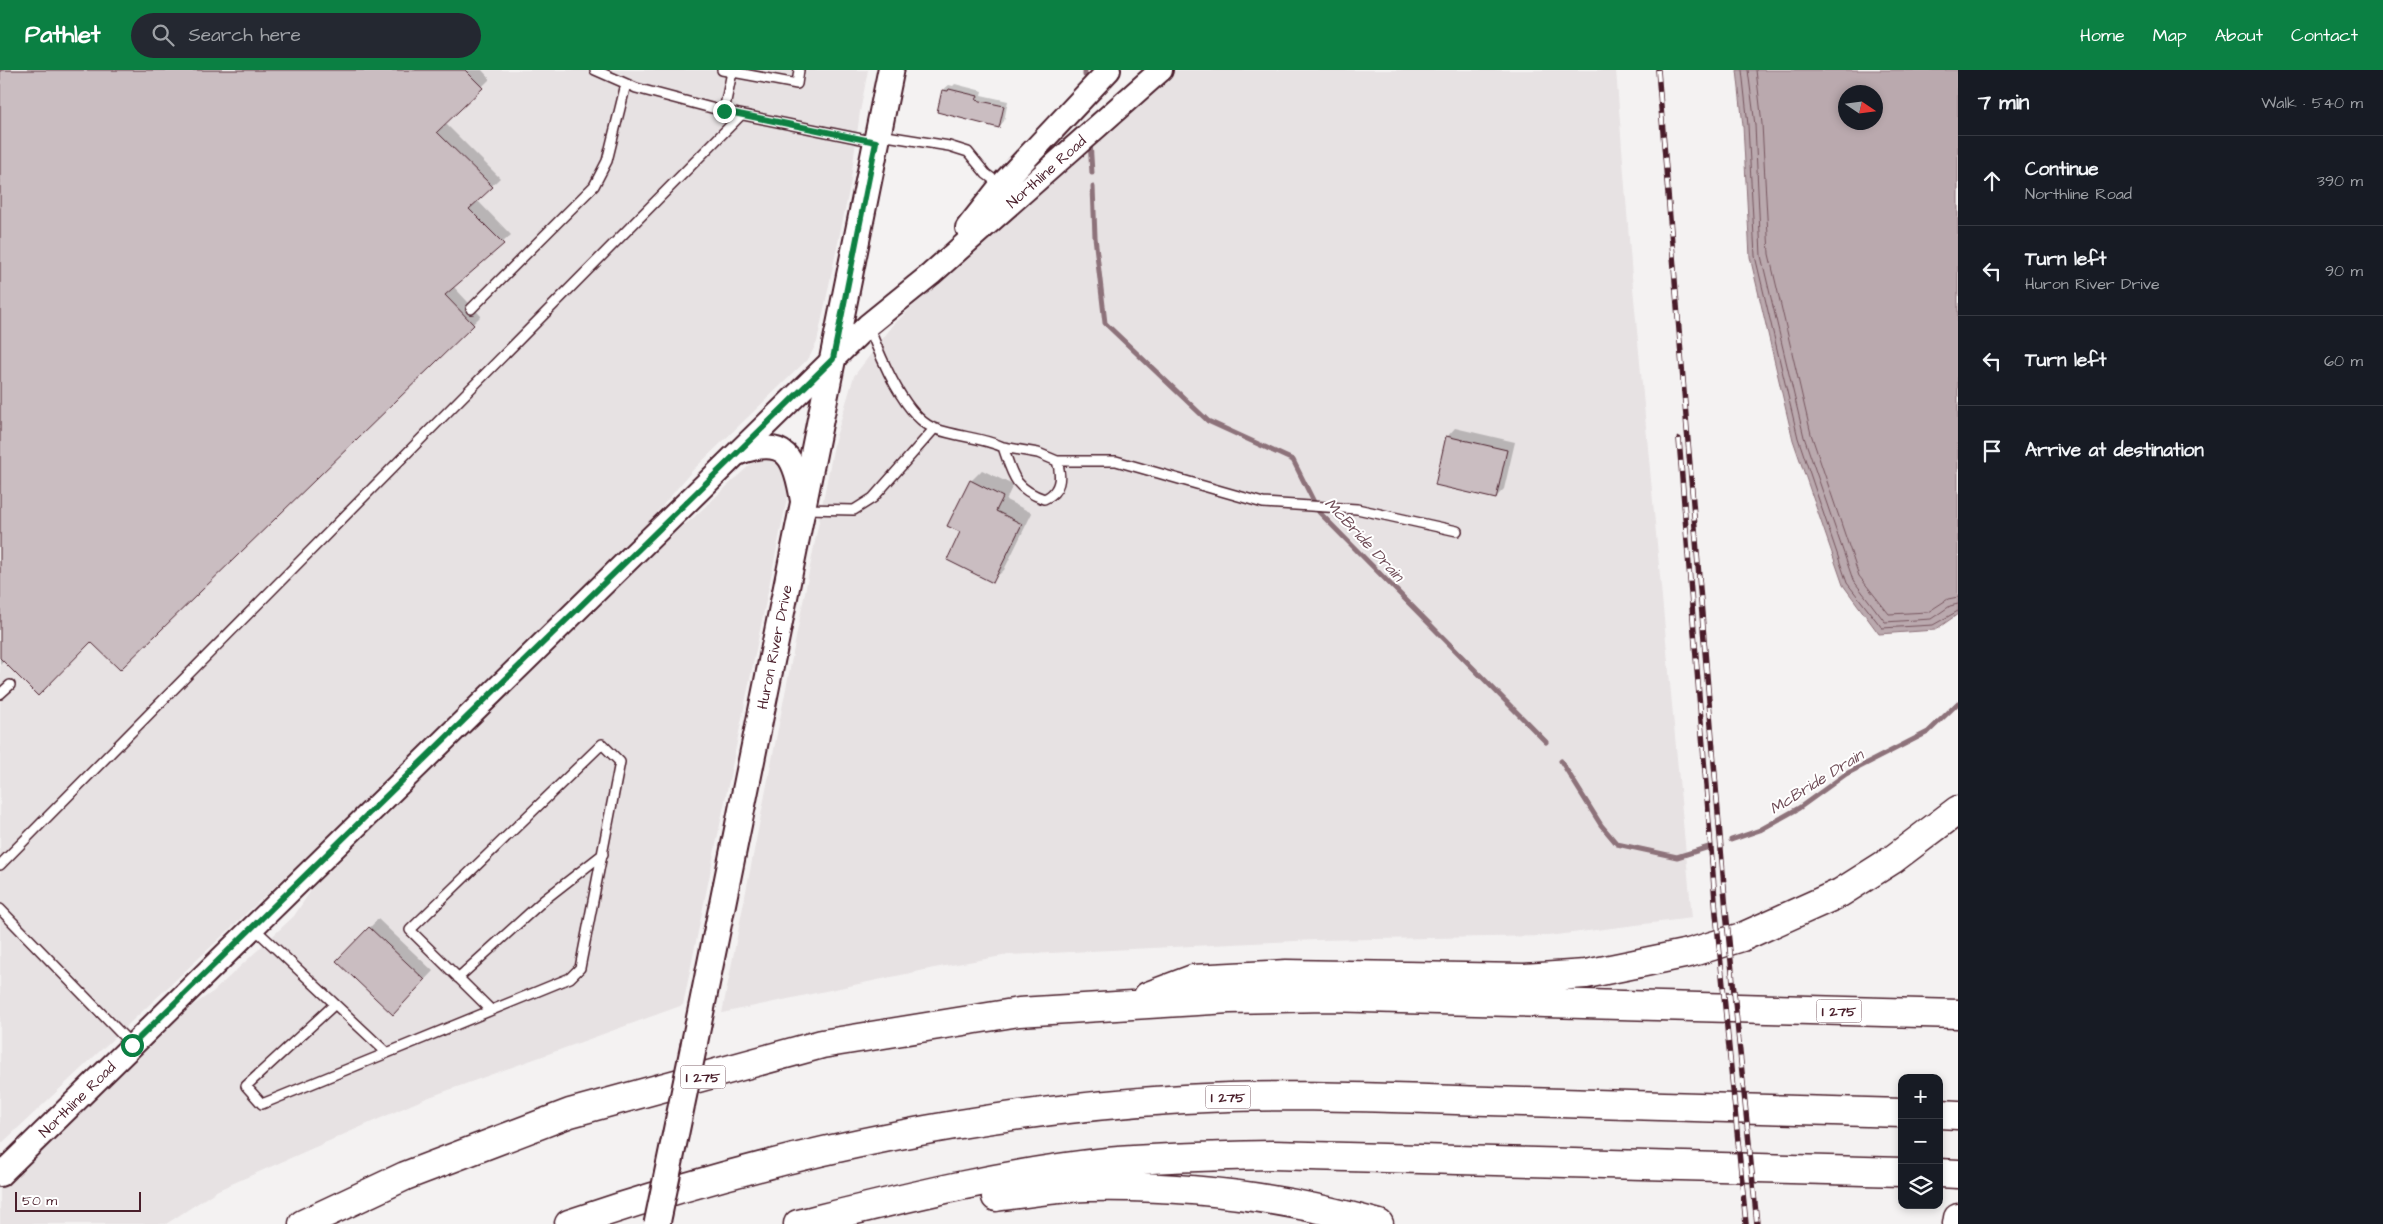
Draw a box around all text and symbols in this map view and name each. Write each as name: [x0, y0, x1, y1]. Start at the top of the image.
search box: [131, 13, 481, 58]
text: Pathlet: [25, 18, 101, 52]
icon: search: [149, 21, 177, 49]
text: Search here: [189, 22, 301, 49]
text: Home: [2080, 23, 2125, 48]
text: Map: [2153, 23, 2187, 48]
text: About: [2215, 23, 2263, 48]
text: Contact: [2291, 23, 2358, 48]
north arrow: [1838, 85, 1883, 130]
text: 7 min: [1978, 88, 2029, 117]
text: Walk · 540 m: [2261, 92, 2363, 114]
route end: [713, 100, 736, 123]
street label: Northline Road: [1002, 131, 1091, 213]
text: Continue: [2025, 156, 2099, 183]
icon: ahead: [1978, 167, 2006, 195]
text: 390 m: [2317, 170, 2363, 192]
text: Northline Road: [2025, 183, 2132, 205]
text: Turn left: [2025, 246, 2106, 273]
icon: left: [1978, 257, 2006, 285]
text: 90 m: [2325, 260, 2363, 282]
text: Huron River Drive: [2025, 273, 2160, 295]
icon: left: [1978, 347, 2006, 375]
text: Turn left: [2025, 347, 2106, 374]
text: 60 m: [2324, 350, 2363, 372]
icon: arrive: [1978, 437, 2006, 465]
text: Arrive at destination: [2025, 437, 2204, 464]
water label: McBride Drain: [1320, 493, 1410, 588]
street label: Huron River Drive: [752, 583, 798, 711]
water label: McBride Drain: [1765, 743, 1869, 820]
road number: I 275: [1816, 999, 1862, 1022]
route start: [121, 1034, 144, 1057]
street label: Northline Road: [34, 1057, 121, 1142]
road number: I 275: [680, 1066, 726, 1089]
map controls: [1898, 1074, 1943, 1209]
button: +: [1898, 1074, 1943, 1119]
road number: I 275: [1206, 1086, 1250, 1108]
button: −: [1898, 1119, 1943, 1164]
button: layers: [1898, 1164, 1943, 1209]
scale bar: [15, 1189, 141, 1212]
text: 50 m: [22, 1191, 57, 1211]

